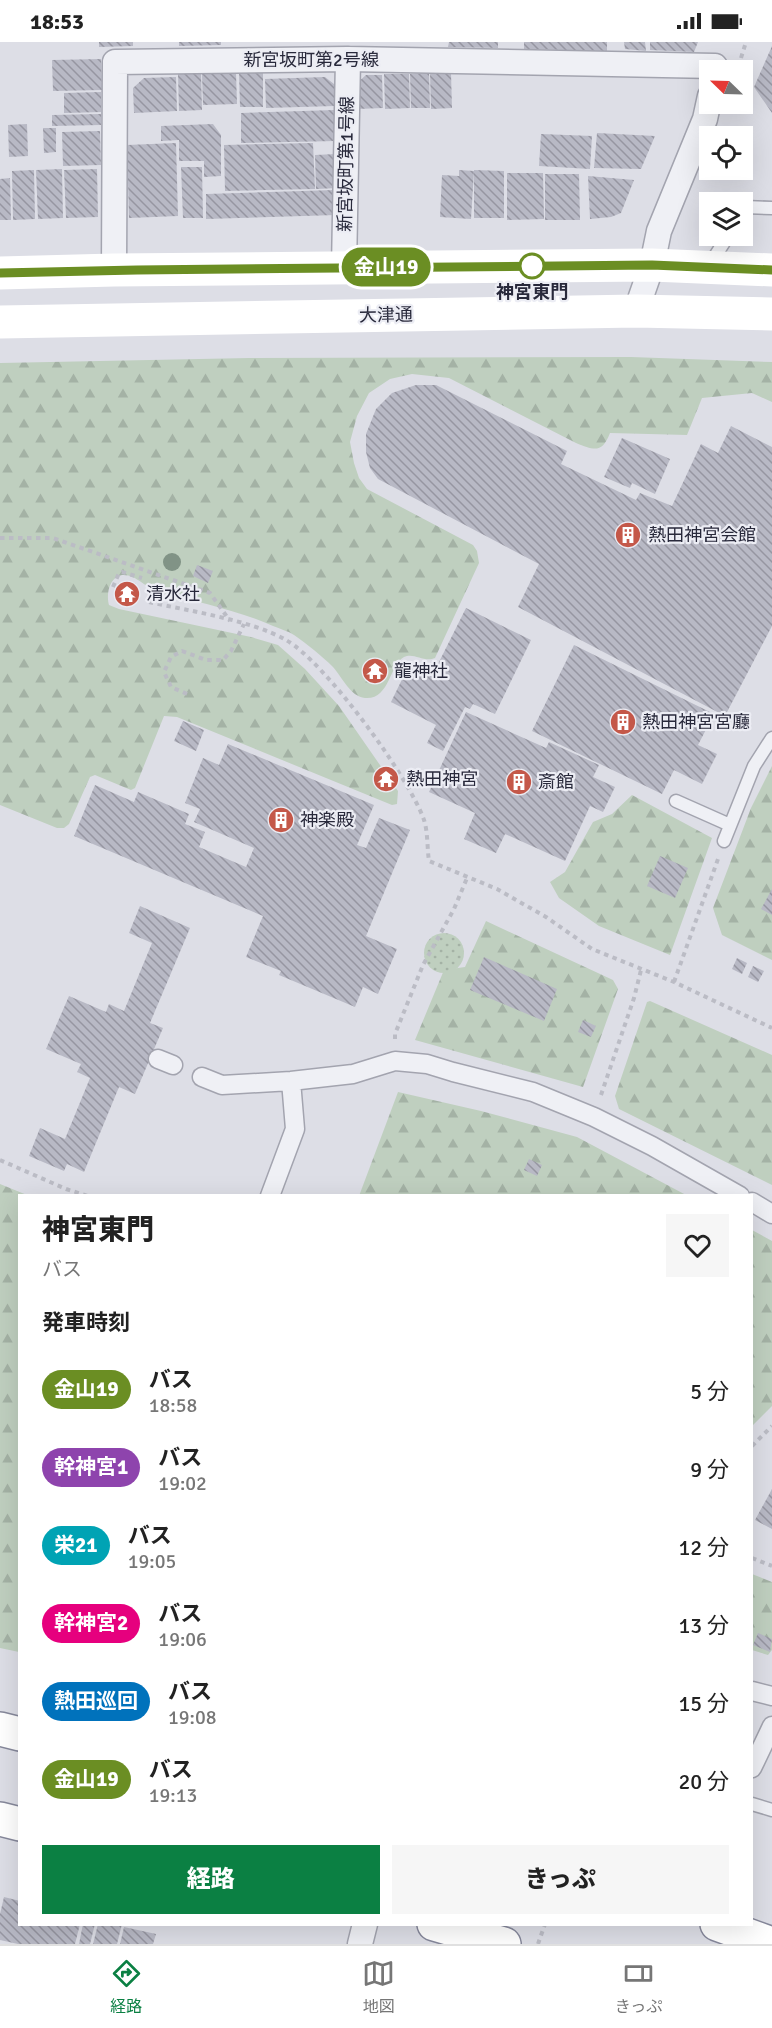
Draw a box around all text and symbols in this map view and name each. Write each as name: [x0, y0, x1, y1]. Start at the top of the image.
text: 18:53: [30, 8, 84, 35]
street label: 新宮坂町第2号線: [243, 49, 379, 71]
north arrow: [699, 60, 753, 114]
map controls: [699, 60, 753, 246]
street label: 新宮坂町第1号線: [334, 96, 358, 232]
button: locate: [699, 126, 753, 180]
button: layers: [699, 192, 753, 246]
line badge: 金山19: [344, 248, 428, 286]
marker: 神宮東門: [519, 253, 545, 279]
text: 金山19: [354, 254, 418, 280]
place label: 神宮東門: [496, 281, 568, 303]
street label: 大津通: [359, 304, 413, 326]
building icon: 熱田神宮会館: [613, 520, 643, 550]
place label: 熱田神宮会館: [648, 524, 756, 546]
temple icon: 清水社: [112, 579, 142, 609]
place label: 清水社: [146, 583, 200, 605]
temple icon: 龍神社: [360, 656, 390, 686]
place label: 龍神社: [394, 660, 448, 682]
building icon: 熱田神宮宮廳: [608, 707, 638, 737]
place label: 熱田神宮宮廳: [642, 711, 750, 733]
temple icon: 熱田神宮: [371, 764, 401, 794]
building icon: 斎館: [504, 767, 534, 797]
place label: 熱田神宮: [406, 768, 478, 790]
place label: 斎館: [538, 771, 574, 793]
building icon: 神楽殿: [266, 805, 296, 835]
place label: 神楽殿: [300, 809, 354, 831]
text: 神宮東門: [42, 1213, 154, 1247]
button: heart: [666, 1214, 729, 1277]
text: バス: [42, 1257, 82, 1282]
text: 発車時刻: [42, 1309, 130, 1336]
text: バス: [149, 1366, 193, 1393]
text: 金山19: [54, 1376, 119, 1402]
text: 5 分: [690, 1378, 729, 1405]
text: 18:58: [149, 1393, 197, 1418]
text: バス: [158, 1444, 202, 1471]
text: 幹神宮1: [54, 1454, 128, 1480]
text: 9 分: [690, 1456, 729, 1483]
text: 19:02: [158, 1471, 207, 1496]
text: バス: [128, 1522, 172, 1549]
text: 栄21: [54, 1532, 98, 1558]
text: 12 分: [678, 1534, 729, 1561]
text: 19:05: [128, 1549, 176, 1574]
text: バス: [158, 1600, 202, 1627]
text: 幹神宮2: [54, 1610, 128, 1636]
text: 13 分: [678, 1612, 729, 1639]
text: 19:06: [158, 1627, 207, 1652]
text: バス: [168, 1678, 212, 1705]
text: 熱田巡回: [54, 1688, 138, 1714]
text: 15 分: [678, 1690, 729, 1717]
text: 19:08: [168, 1705, 217, 1730]
text: バス: [149, 1756, 193, 1783]
text: 金山19: [54, 1766, 119, 1792]
text: 20 分: [678, 1768, 729, 1795]
text: 19:13: [149, 1783, 197, 1808]
button: 経路: [42, 1845, 380, 1914]
button: きっぷ: [392, 1845, 729, 1914]
tab: 経路: [110, 1957, 143, 2017]
tab: 地図: [362, 1957, 395, 2017]
tab: きっぷ: [615, 1957, 662, 2017]

